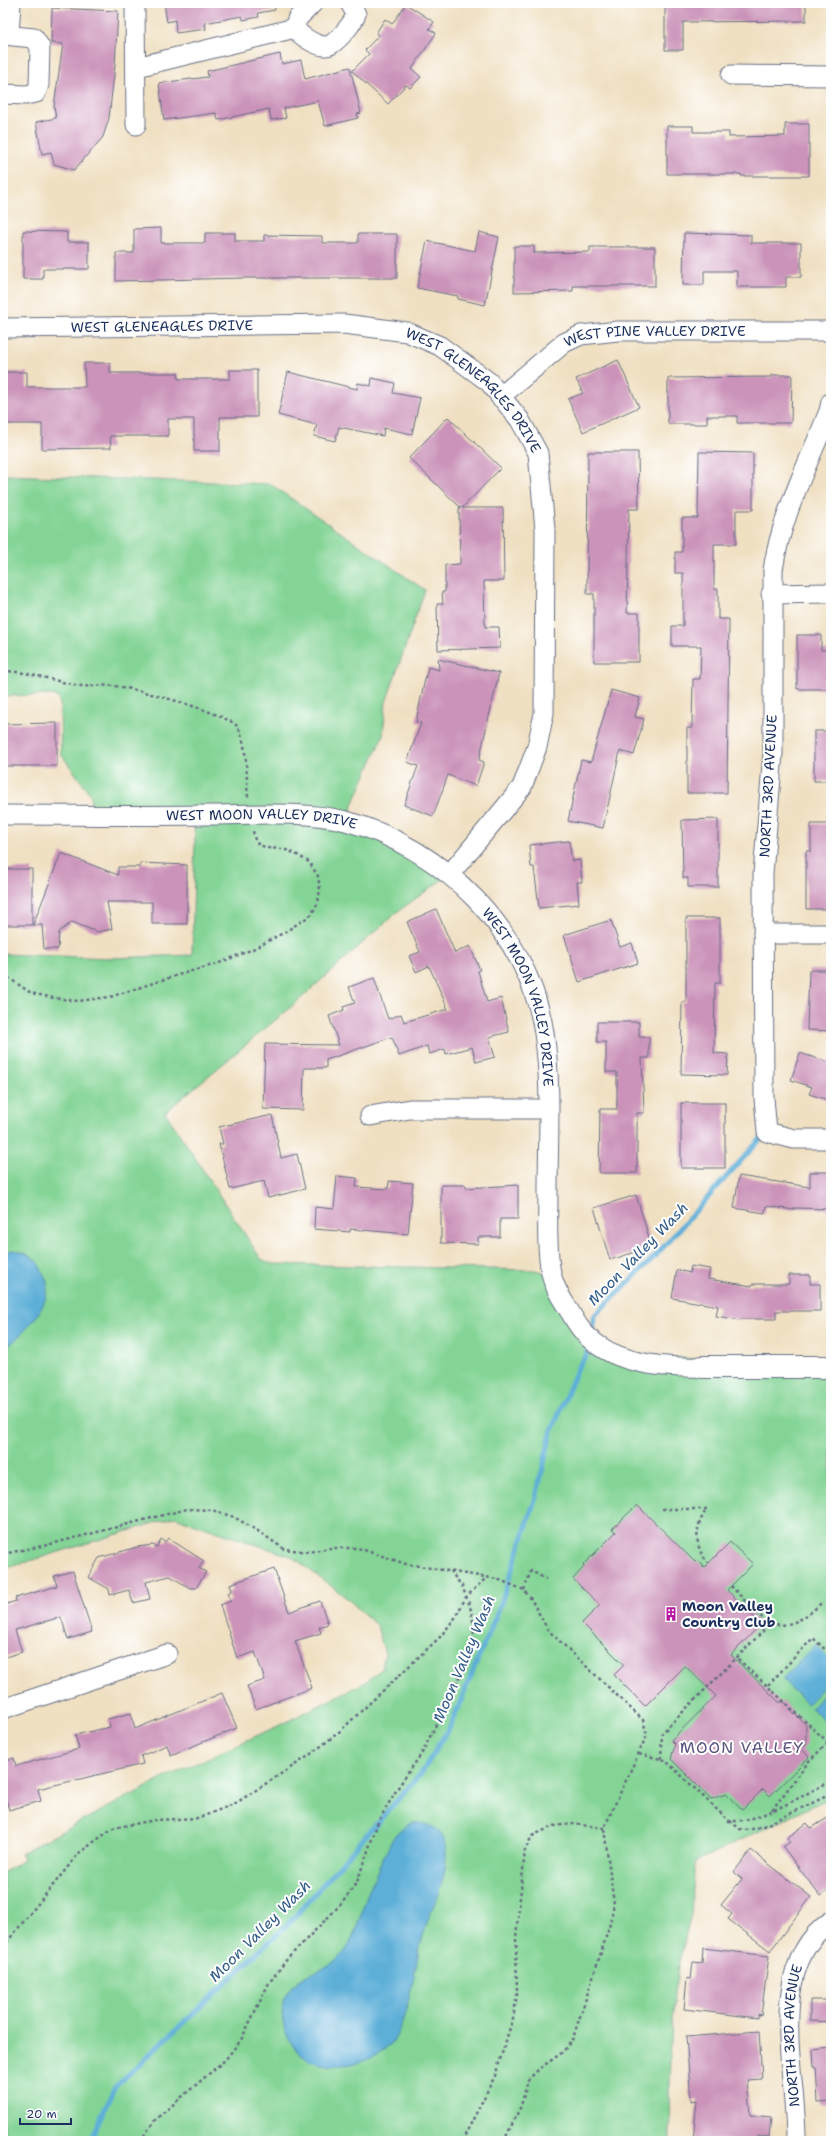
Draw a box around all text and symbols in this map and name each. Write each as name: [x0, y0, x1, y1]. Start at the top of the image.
street label: WEST GLENEAGLES DRIVE: [71, 316, 253, 336]
street label: WEST PINE VALLEY DRIVE: [561, 322, 746, 351]
street label: WEST GLENEAGLES DRIVE: [403, 323, 545, 456]
street label: NORTH 3RD AVENUE: [755, 714, 781, 858]
street label: WEST MOON VALLEY DRIVE: [166, 805, 360, 833]
street label: WEST MOON VALLEY DRIVE: [478, 904, 558, 1087]
water label: Moon Valley Wash: [583, 1198, 693, 1310]
water label: Moon Valley Wash: [428, 1592, 500, 1726]
place label: Moon Valley Country Club: [682, 1597, 776, 1631]
building icon: Moon Valley Country Club: [663, 1606, 679, 1622]
district label: MOON VALLEY: [680, 1737, 804, 1758]
water label: Moon Valley Wash: [205, 1876, 315, 1986]
street label: NORTH 3RD AVENUE: [780, 1962, 806, 2108]
scale bar: [20, 2100, 71, 2126]
text: 20 m: [26, 2106, 57, 2122]

